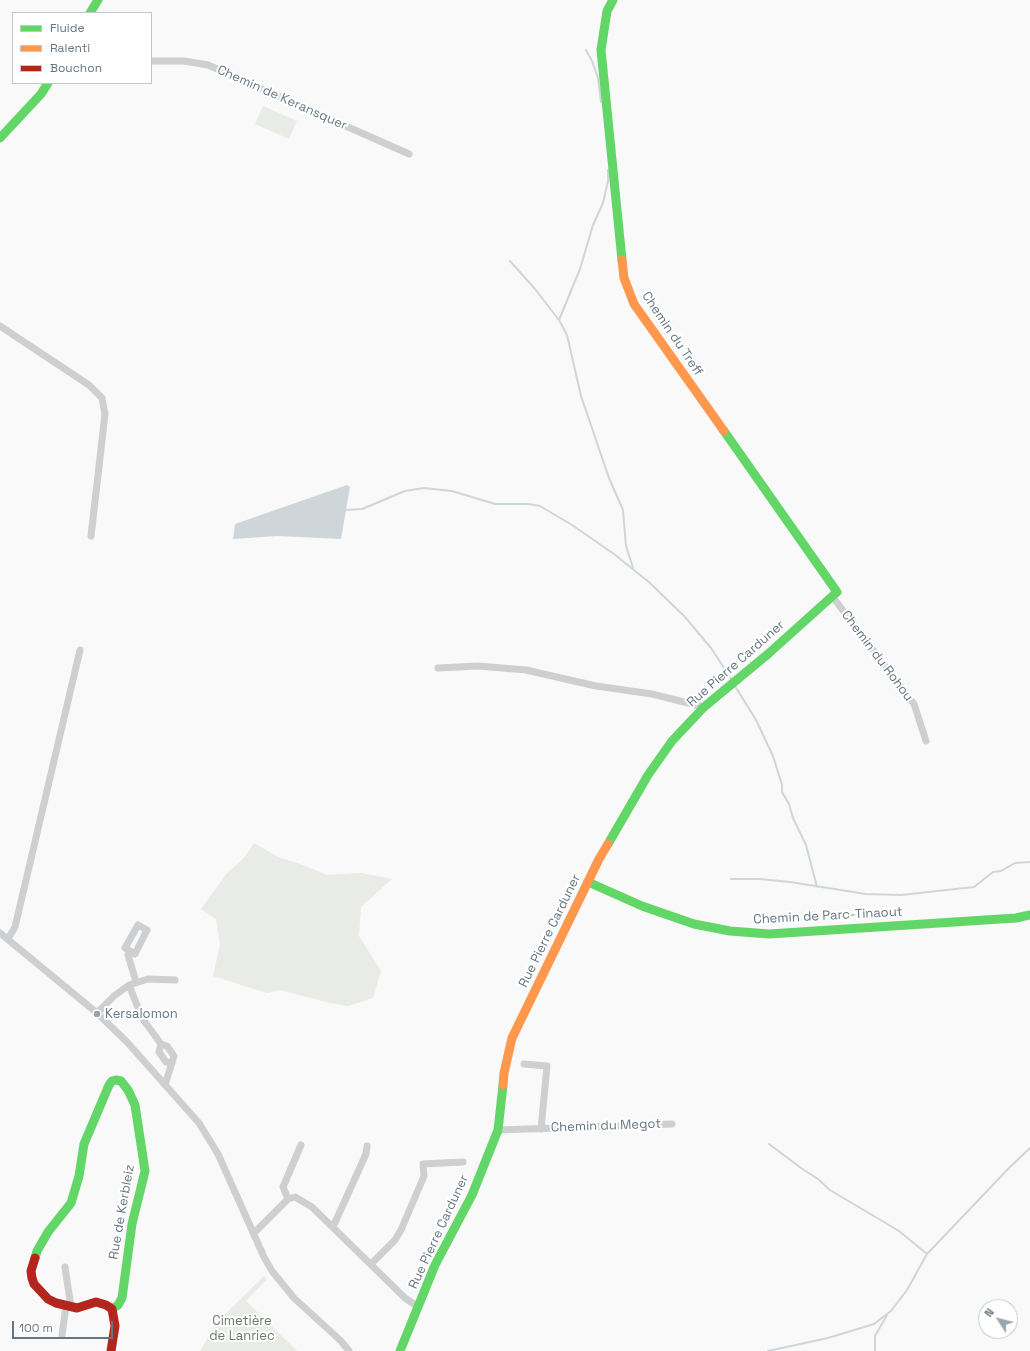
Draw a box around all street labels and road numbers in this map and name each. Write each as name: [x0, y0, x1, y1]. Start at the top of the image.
street label: Chemin de Keransquer: [215, 62, 349, 134]
street label: Chemin du Treff: [638, 289, 706, 379]
street label: Chemin du Rohou: [838, 608, 916, 704]
street label: Rue Pierre Carduner: [684, 617, 788, 711]
street label: Rue Pierre Carduner: [516, 872, 584, 990]
street label: Chemin de Parc-Tinaout: [753, 904, 903, 928]
street label: Chemin du Megot: [551, 1116, 661, 1136]
street label: Rue de Kerbleiz: [106, 1163, 138, 1261]
street label: Rue Pierre Carduner: [406, 1173, 472, 1291]

